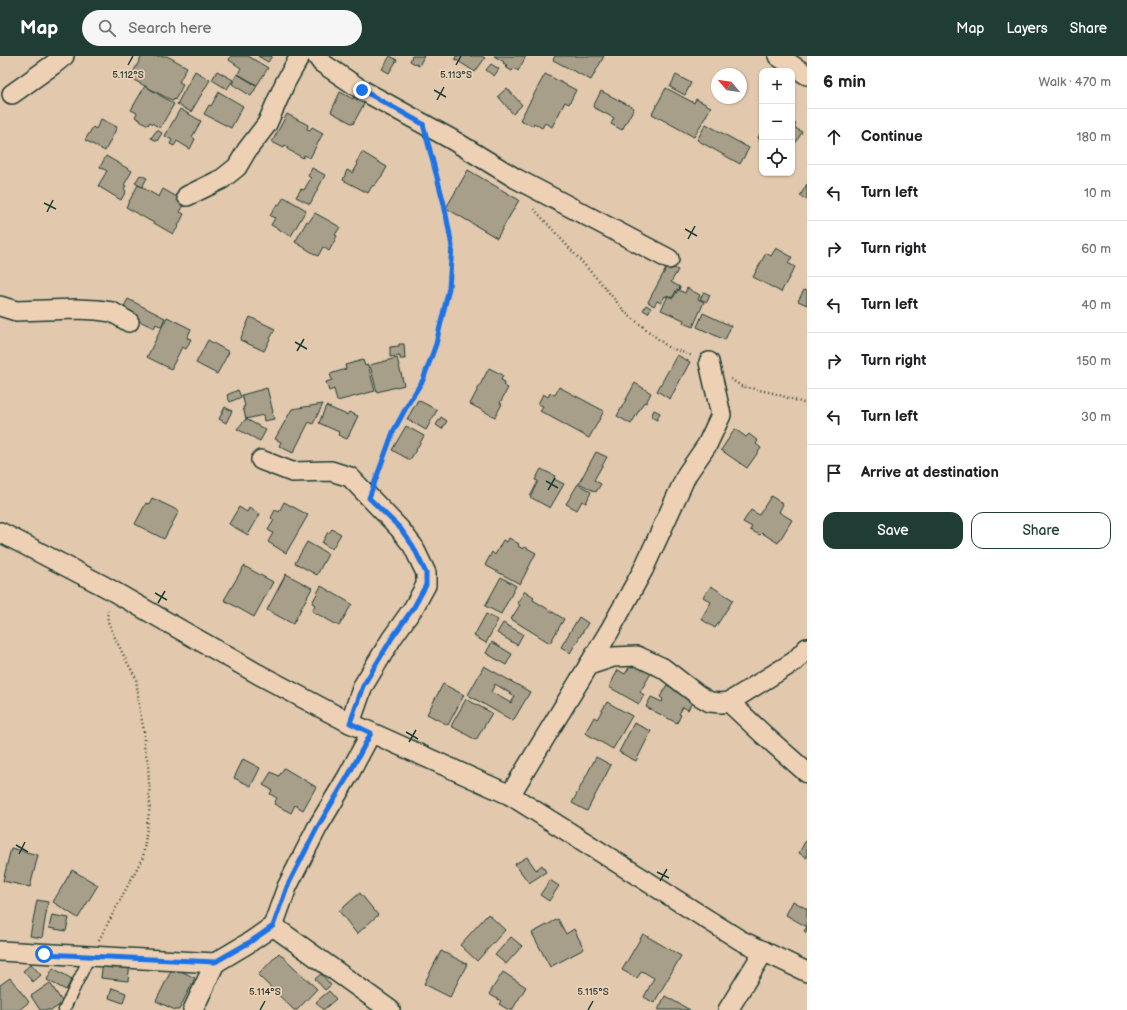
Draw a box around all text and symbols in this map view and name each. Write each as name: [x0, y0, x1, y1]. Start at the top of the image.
search box: [82, 10, 362, 46]
text: Map: [20, 17, 58, 40]
icon: search: [96, 17, 118, 39]
text: Search here: [128, 19, 211, 38]
text: Map: [956, 20, 984, 37]
text: Layers: [1006, 20, 1048, 37]
text: Share: [1070, 20, 1107, 37]
north arrow: [711, 68, 747, 104]
map controls: [759, 68, 795, 176]
button: +: [759, 68, 795, 104]
text: 5.112°S: [112, 69, 144, 81]
text: 5.113°S: [440, 69, 472, 81]
text: 6 min: [823, 72, 866, 92]
text: Walk · 470 m: [1039, 74, 1111, 90]
route end: [353, 81, 371, 99]
button: −: [759, 104, 795, 140]
icon: ahead: [823, 126, 845, 148]
text: Continue: [861, 127, 923, 146]
text: 180 m: [1076, 129, 1111, 145]
button: locate: [759, 140, 795, 176]
icon: left: [823, 182, 845, 204]
text: Turn left: [861, 183, 918, 202]
text: 10 m: [1084, 185, 1111, 201]
icon: right: [823, 238, 845, 260]
text: Turn right: [861, 239, 926, 258]
text: 60 m: [1081, 241, 1111, 257]
icon: left: [823, 294, 845, 316]
text: Turn left: [861, 295, 918, 314]
text: 40 m: [1081, 297, 1111, 313]
icon: right: [823, 350, 845, 372]
text: Turn right: [861, 351, 926, 370]
text: 150 m: [1077, 353, 1111, 369]
icon: left: [823, 406, 845, 428]
text: Turn left: [861, 407, 918, 426]
text: 30 m: [1081, 409, 1111, 425]
icon: arrive: [823, 462, 845, 484]
text: Arrive at destination: [861, 463, 999, 482]
button: Save: [823, 512, 963, 549]
button: Share: [971, 512, 1111, 549]
route start: [35, 945, 53, 963]
text: 5.114°S: [249, 986, 281, 998]
text: 5.115°S: [577, 986, 609, 998]

